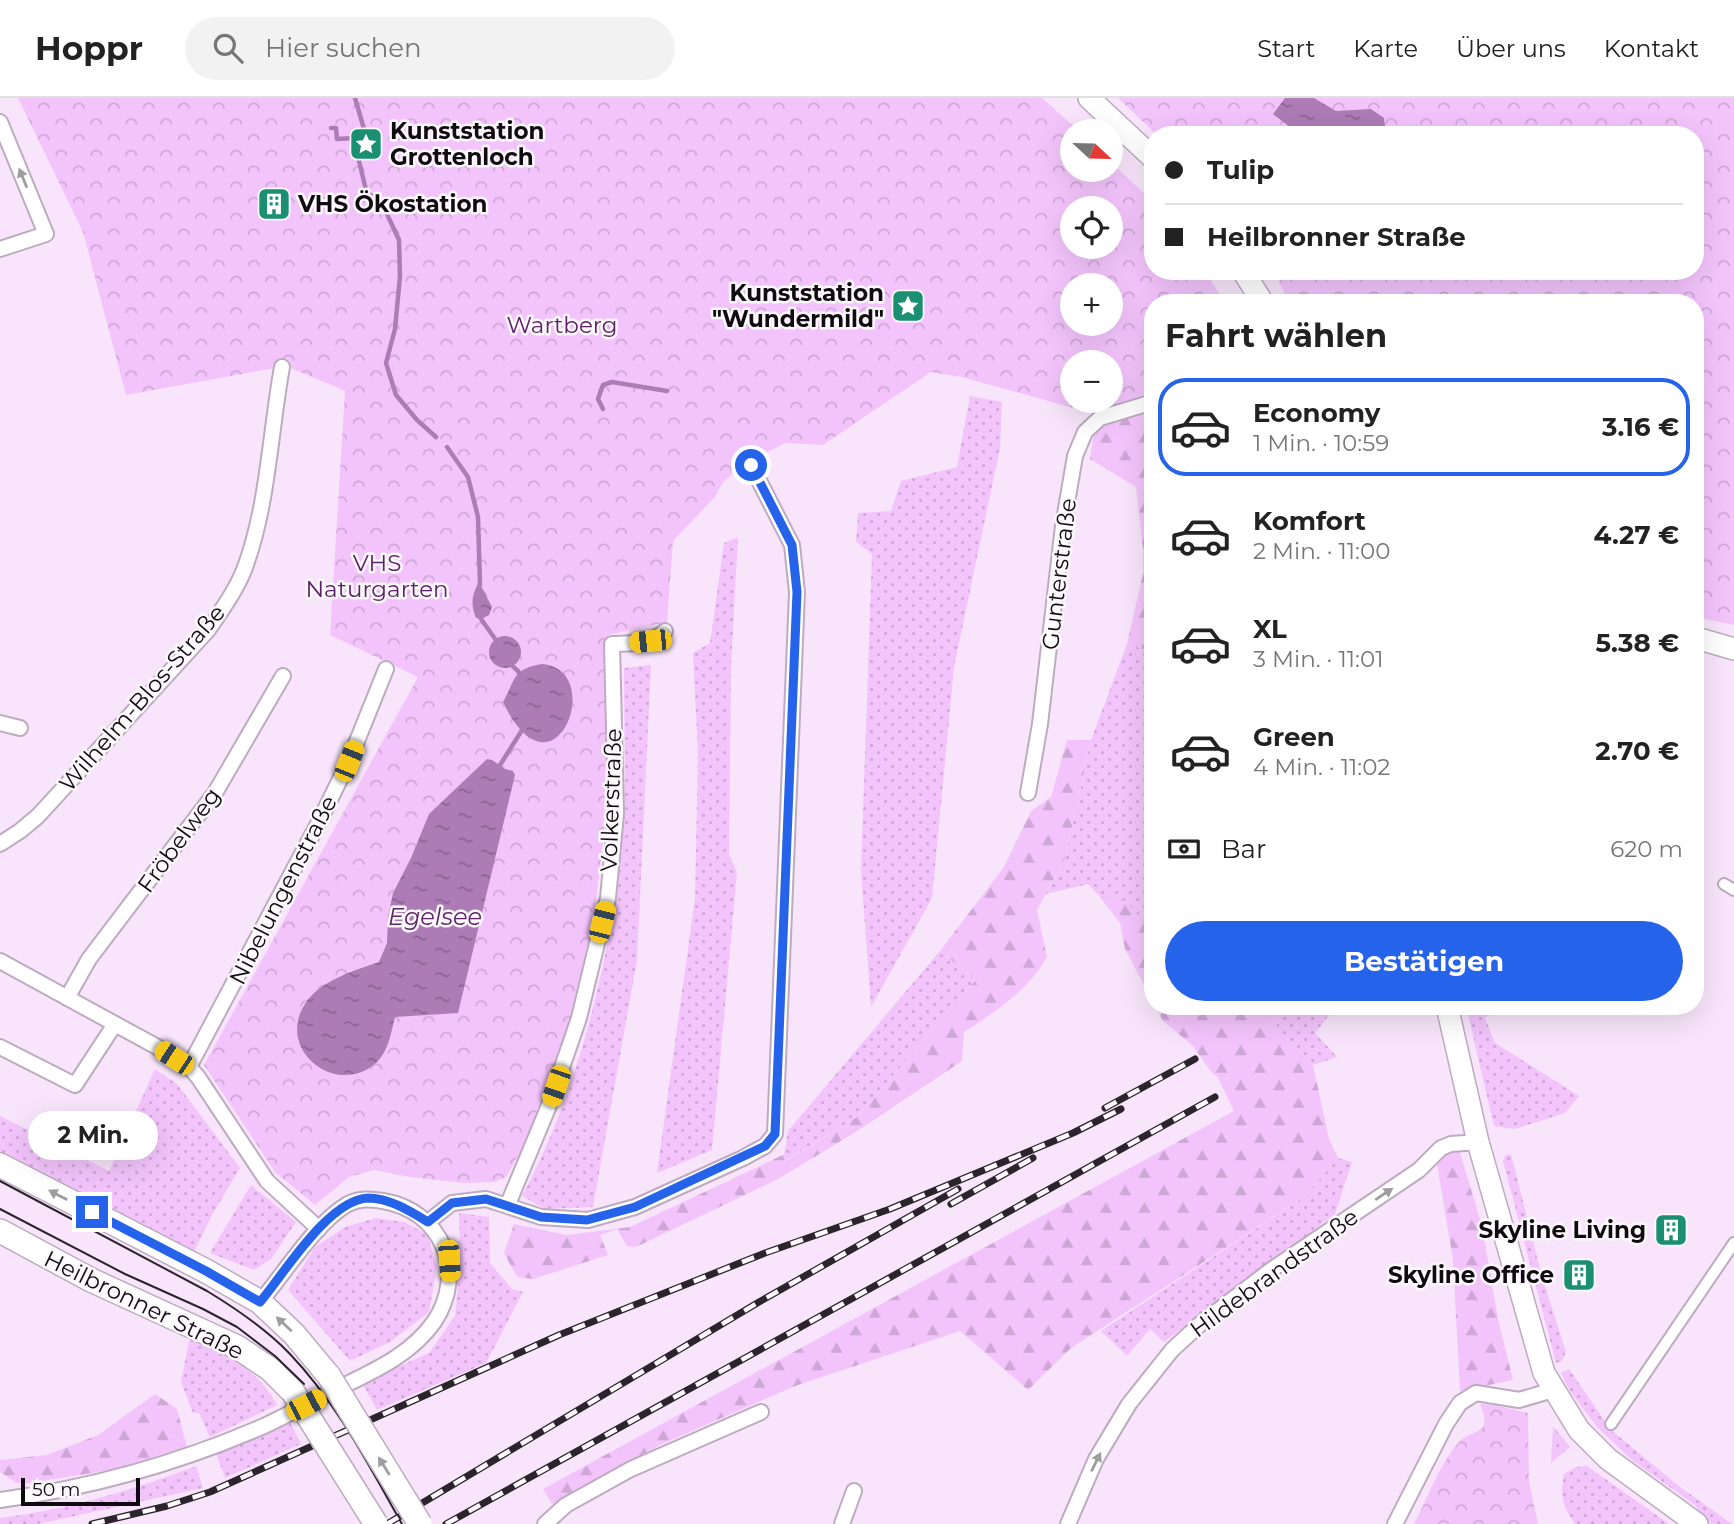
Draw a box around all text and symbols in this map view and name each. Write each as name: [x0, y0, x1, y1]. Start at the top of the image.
search box: [185, 17, 675, 80]
text: Hoppr: [35, 28, 143, 68]
icon: search: [209, 29, 247, 67]
text: Hier suchen: [265, 32, 422, 64]
text: Start: [1257, 34, 1315, 63]
text: Karte: [1353, 34, 1418, 63]
text: Über uns: [1456, 34, 1566, 63]
text: Kontakt: [1604, 34, 1699, 63]
place label: Kunststation Grottenloch: [390, 117, 544, 171]
north arrow: [1060, 119, 1124, 182]
map controls: [1060, 119, 1123, 413]
place icon: Kunststation Grottenloch: [347, 125, 385, 163]
text: Tulip: [1207, 154, 1274, 186]
one-way arrow: [17, 168, 28, 189]
building icon: VHS Ökostation: [255, 185, 293, 223]
place label: VHS Ökostation: [297, 190, 487, 218]
button: locate: [1060, 196, 1123, 259]
text: Heilbronner Straße: [1207, 221, 1466, 253]
button: +: [1060, 273, 1123, 336]
place label: Kunststation "Wundermild": [712, 279, 884, 333]
place icon: Kunststation "Wundermild": [889, 287, 927, 325]
park label: Wartberg: [507, 311, 617, 339]
text: Fahrt wählen: [1165, 316, 1387, 355]
button: −: [1060, 350, 1123, 413]
icon: car: [1169, 396, 1232, 459]
text: Economy: [1253, 397, 1380, 429]
text: 3.16 €: [1602, 411, 1679, 443]
text: 1 Min. · 10:59: [1253, 429, 1389, 457]
route start: [735, 449, 767, 481]
street label: Gunterstraße: [1036, 497, 1082, 651]
icon: car: [1169, 504, 1232, 567]
text: Komfort: [1253, 505, 1366, 537]
text: 4.27 €: [1594, 519, 1679, 551]
text: 2 Min. · 11:00: [1253, 537, 1390, 565]
park label: VHS Naturgarten: [305, 549, 449, 603]
street label: Wilhelm-Blos-Straße: [53, 599, 231, 797]
icon: car: [1169, 612, 1232, 675]
text: XL: [1253, 613, 1287, 645]
text: 5.38 €: [1595, 627, 1679, 659]
car: [629, 628, 672, 654]
text: 3 Min. · 11:01: [1253, 645, 1383, 673]
icon: car: [1169, 720, 1232, 783]
text: Green: [1253, 721, 1335, 753]
street label: Volkerstraße: [595, 728, 627, 872]
text: 2.70 €: [1595, 735, 1679, 767]
car: [332, 738, 367, 784]
text: 4 Min. · 11:02: [1253, 753, 1390, 781]
street label: Fröbelweg: [132, 782, 226, 898]
street label: Nibelungenstraße: [223, 791, 343, 989]
icon: cash: [1165, 830, 1203, 868]
text: Bar: [1221, 833, 1266, 865]
text: 620 m: [1610, 835, 1683, 863]
car: [587, 899, 618, 945]
water label: Egelsee: [388, 902, 482, 931]
button: Bestätigen: [1165, 921, 1683, 1001]
car: [151, 1038, 198, 1078]
car: [540, 1063, 573, 1109]
callout: 2 Min.: [27, 1110, 157, 1160]
text: 2 Min.: [58, 1121, 128, 1149]
one-way arrow: [1375, 1187, 1393, 1201]
one-way arrow: [48, 1189, 68, 1200]
route end: [76, 1196, 108, 1228]
street label: Hildebrandstraße: [1185, 1203, 1363, 1343]
building icon: Skyline Living: [1652, 1211, 1690, 1249]
place label: Skyline Living: [1479, 1216, 1646, 1244]
car: [438, 1239, 461, 1283]
street label: Heilbronner Straße: [40, 1244, 248, 1366]
building icon: Skyline Office: [1560, 1256, 1598, 1294]
place label: Skyline Office: [1388, 1261, 1554, 1289]
one-way arrow: [276, 1317, 293, 1333]
car: [283, 1386, 330, 1424]
one-way arrow: [1090, 1452, 1102, 1472]
one-way arrow: [378, 1456, 391, 1476]
scale bar: [21, 1475, 140, 1507]
text: 50 m: [32, 1478, 80, 1501]

